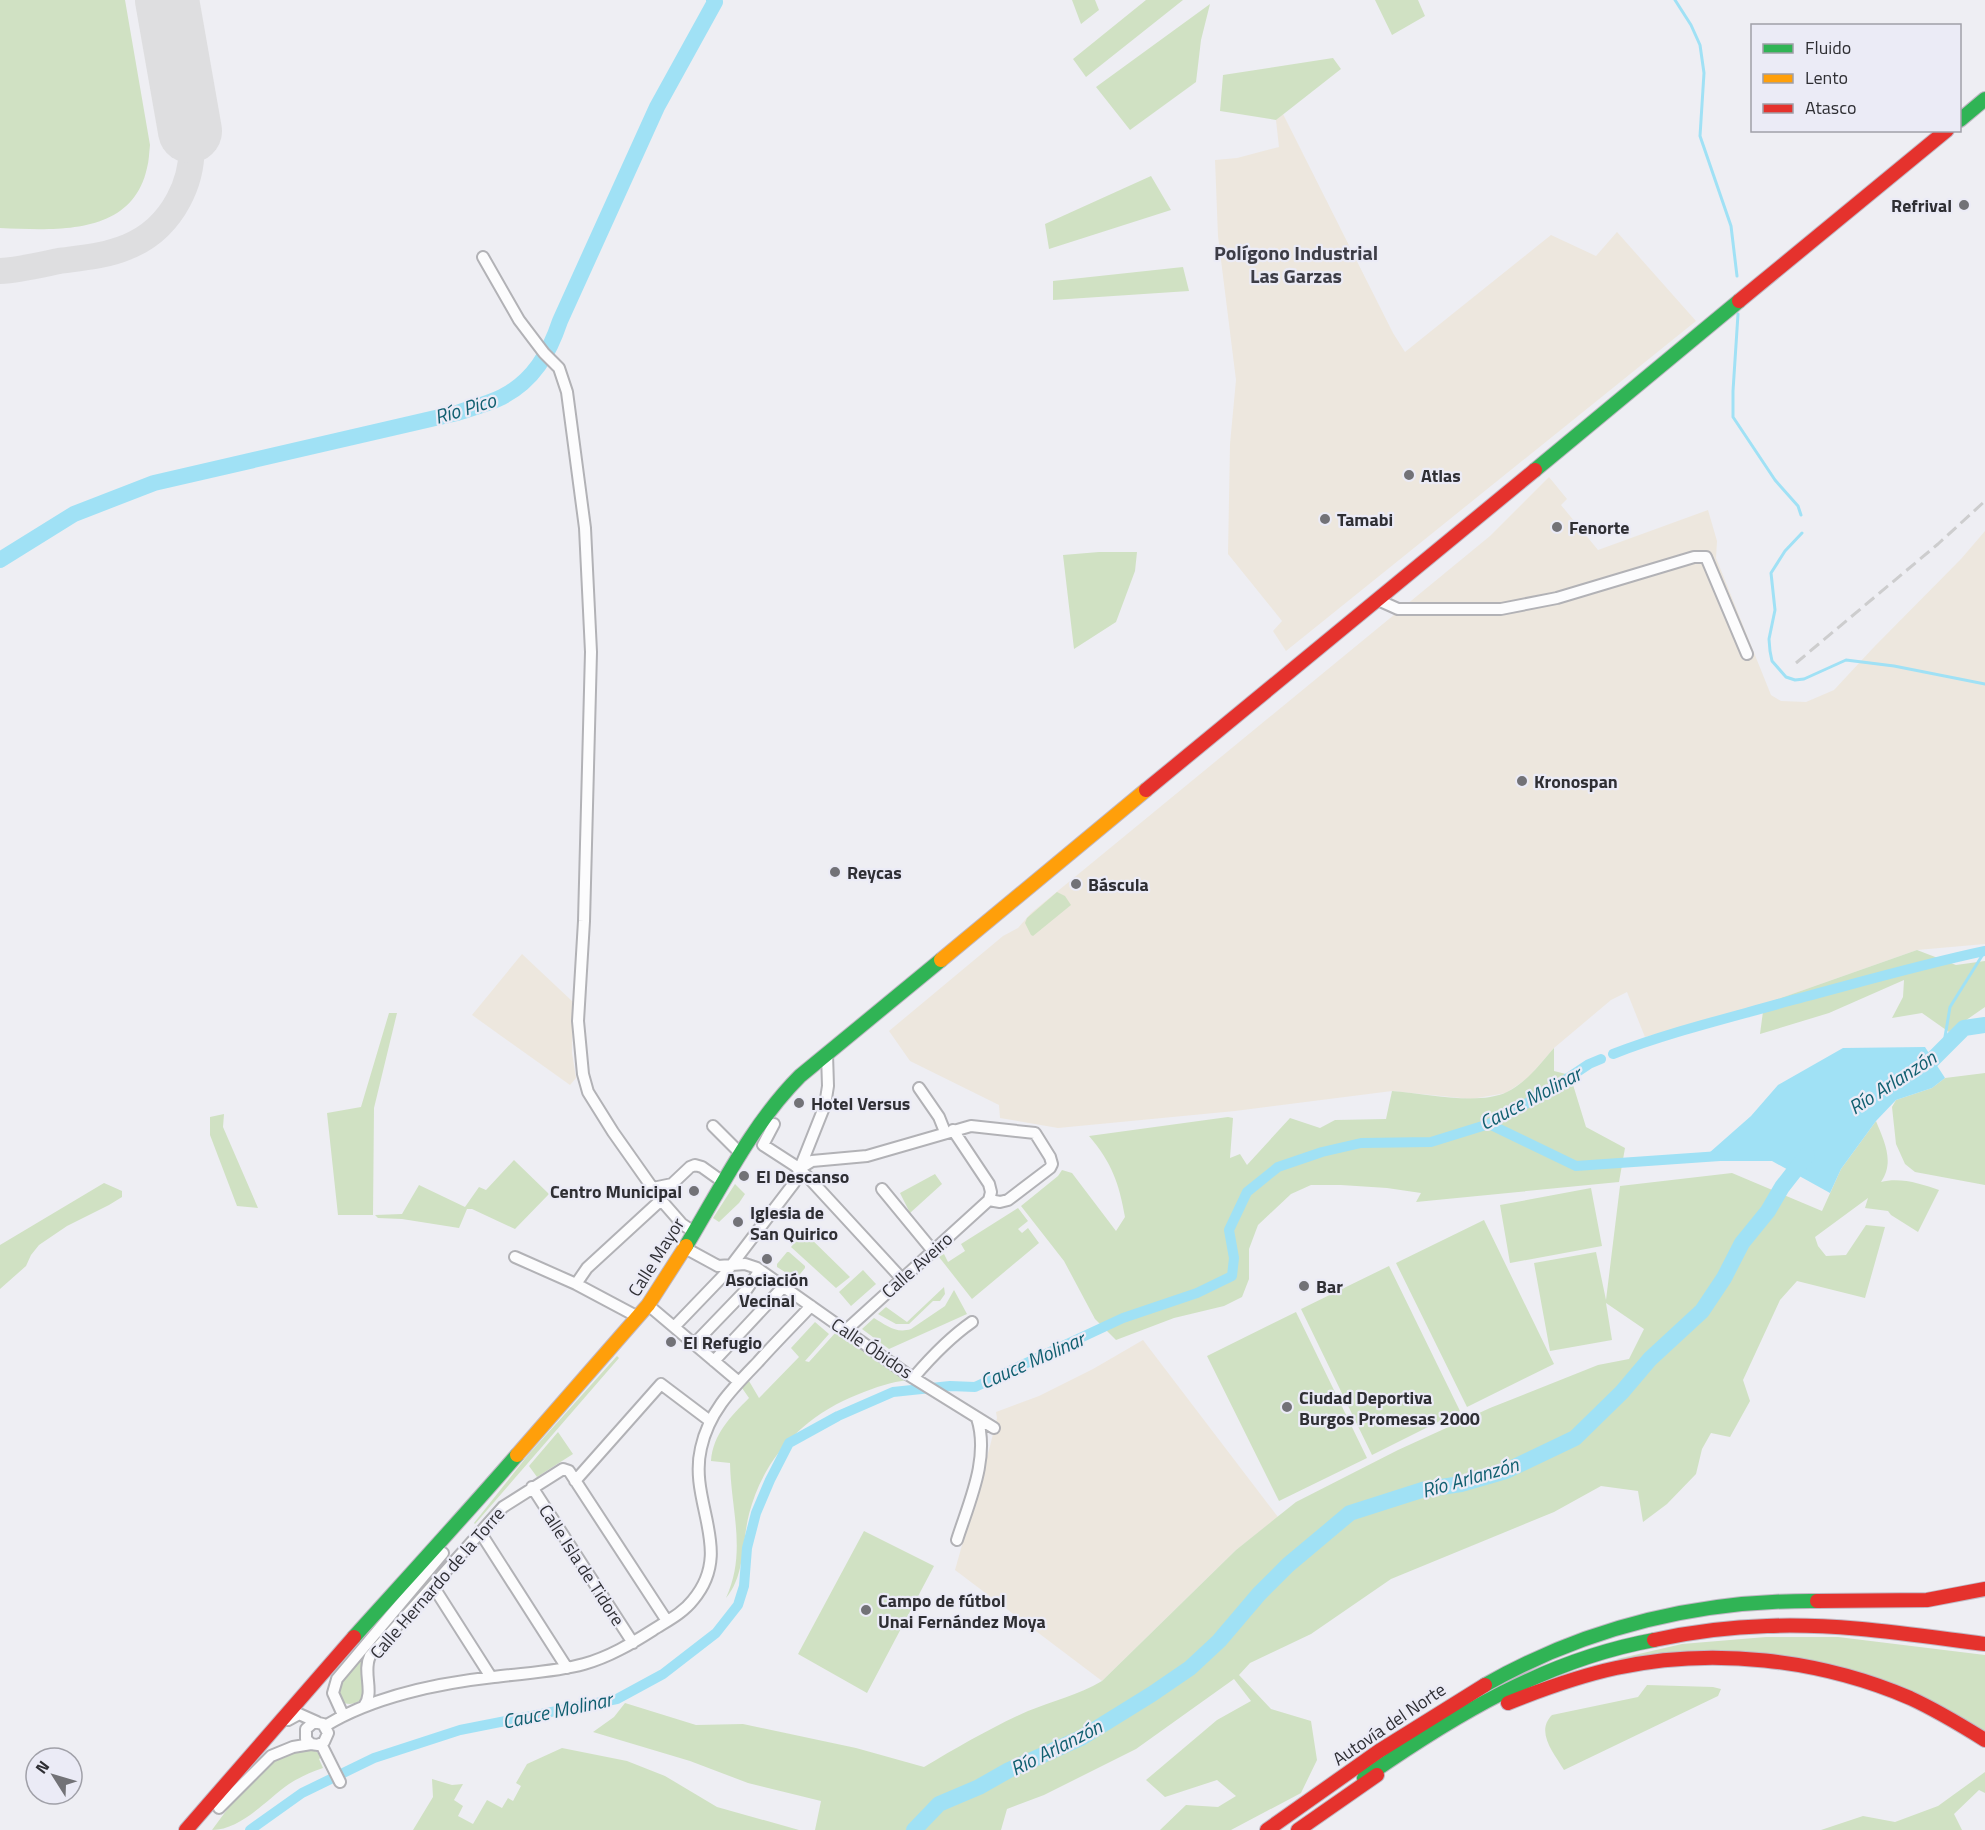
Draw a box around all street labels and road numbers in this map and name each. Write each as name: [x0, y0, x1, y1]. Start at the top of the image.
street label: Calle Mayor: [621, 1212, 691, 1302]
street label: Calle Aveiro: [875, 1226, 959, 1304]
street label: Calle Óbidos: [826, 1311, 918, 1385]
street label: Calle Isla de Tidore: [532, 1499, 632, 1631]
street label: Calle Hernardo de la Torre: [363, 1501, 511, 1665]
street label: Autovía del Norte: [1327, 1676, 1451, 1772]

